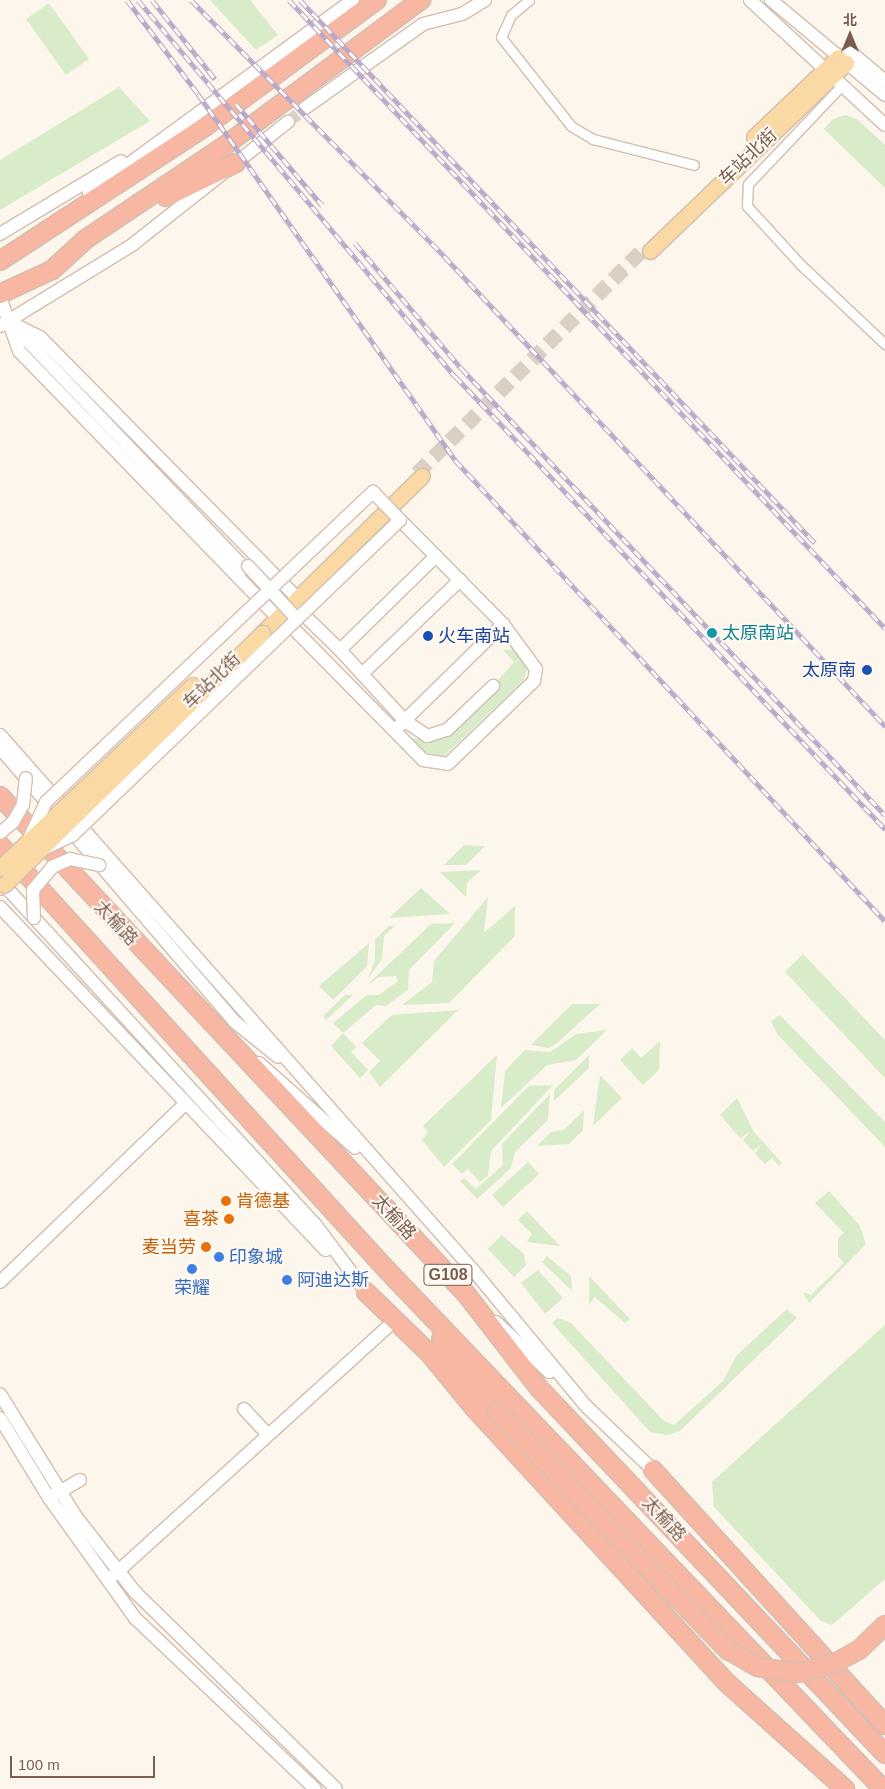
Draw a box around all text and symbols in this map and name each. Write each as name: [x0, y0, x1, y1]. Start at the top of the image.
north arrow: [825, 10, 875, 60]
text: 北: [843, 12, 857, 28]
street label: 车站北街: [715, 124, 781, 190]
place label: 太原南站: [722, 622, 794, 644]
place label: 火车南站: [438, 625, 510, 647]
marker: 太原南站: [706, 627, 718, 639]
marker: 火车南站: [422, 630, 434, 642]
street label: 车站北街: [179, 648, 245, 714]
place label: 太原南: [802, 659, 856, 681]
marker: 太原南: [860, 663, 874, 677]
street label: 太榆路: [90, 896, 142, 950]
place label: 肯德基: [236, 1190, 290, 1212]
street label: 太榆路: [368, 1190, 420, 1244]
marker: 肯德基: [220, 1195, 232, 1207]
place label: 喜茶: [183, 1208, 219, 1230]
marker: 喜茶: [223, 1213, 235, 1225]
place label: 麦当劳: [142, 1236, 196, 1258]
marker: 麦当劳: [200, 1241, 212, 1253]
place label: 印象城: [229, 1246, 283, 1268]
marker: 印象城: [213, 1251, 225, 1263]
road number: G108: [423, 1262, 473, 1288]
marker: 荣耀: [186, 1263, 198, 1275]
place label: 阿迪达斯: [297, 1269, 369, 1291]
marker: 阿迪达斯: [281, 1274, 293, 1286]
place label: 荣耀: [174, 1277, 210, 1299]
street label: 太榆路: [638, 1492, 690, 1546]
scale bar: [12, 1746, 158, 1778]
text: 100 m: [18, 1756, 60, 1773]

